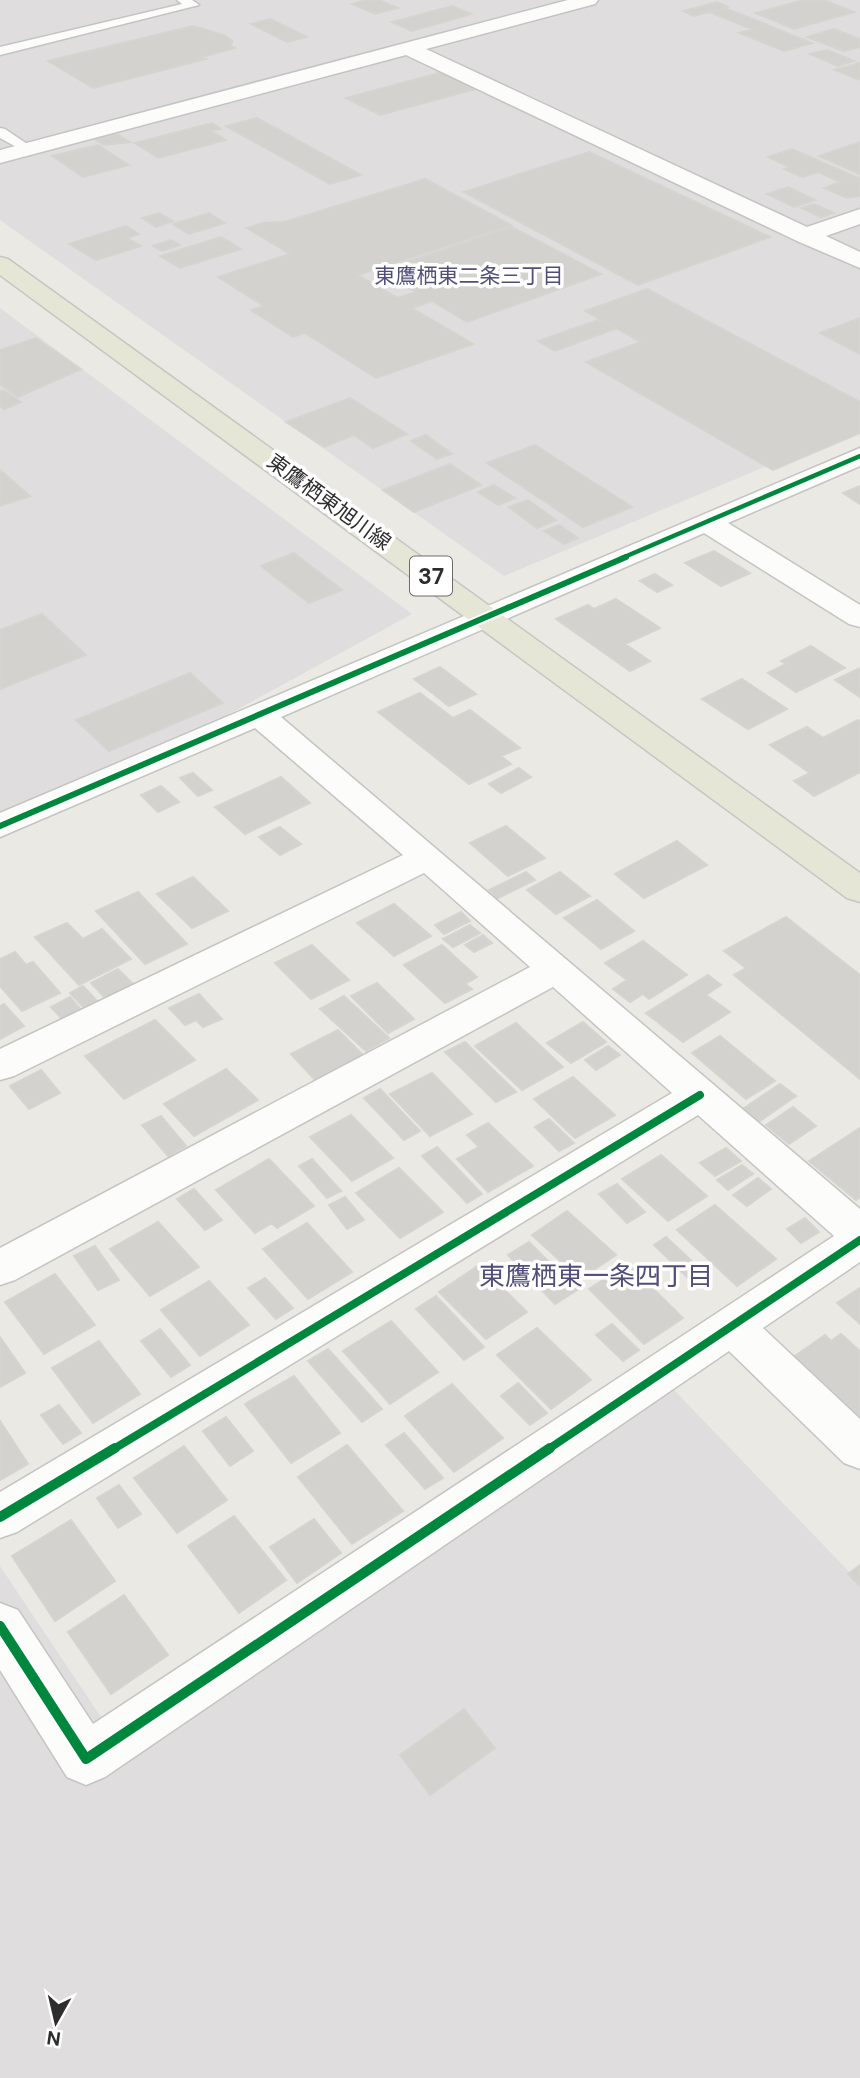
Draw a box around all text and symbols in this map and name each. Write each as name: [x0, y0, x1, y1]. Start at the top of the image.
district label: 東鷹栖東二条三丁目: [375, 262, 564, 290]
street label: 東鷹栖東旭川線: [261, 447, 397, 557]
road number: 37: [410, 556, 452, 596]
district label: 東鷹栖東一条四丁目: [479, 1259, 713, 1293]
north arrow: [21, 1987, 91, 2057]
text: N: [45, 2025, 62, 2052]

